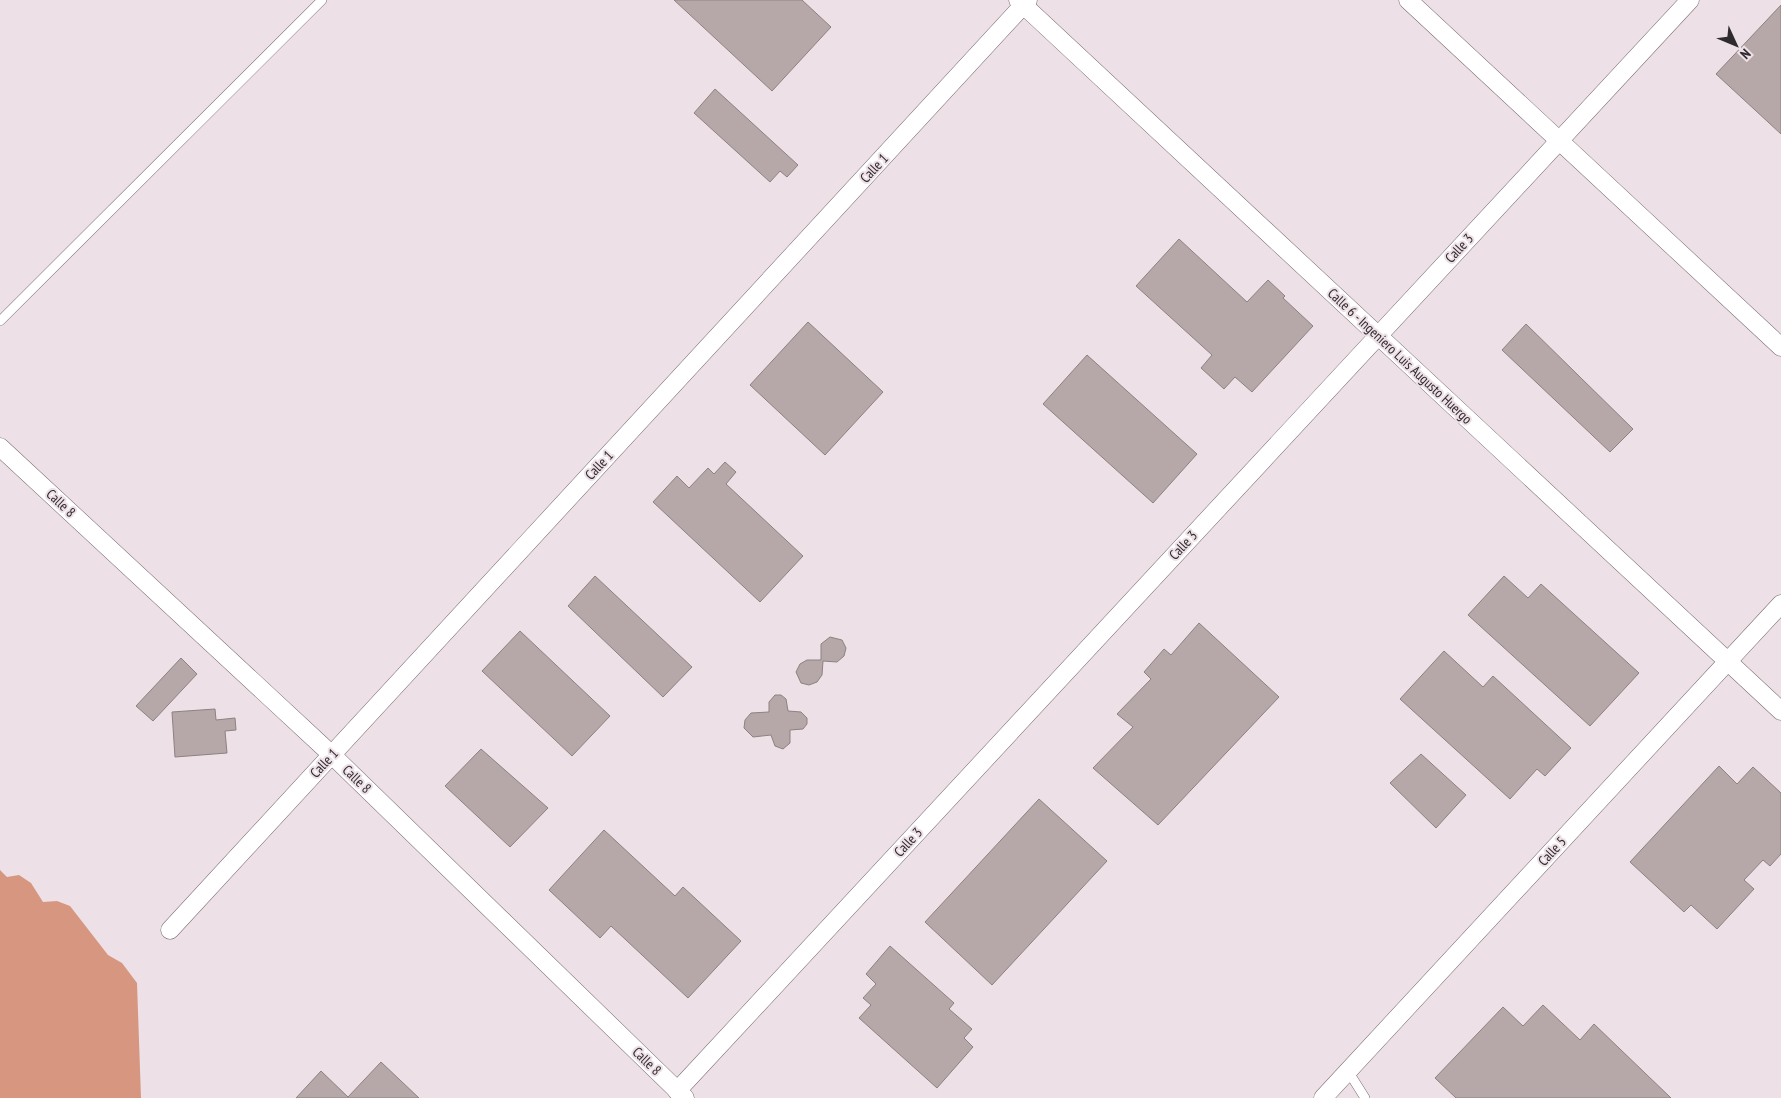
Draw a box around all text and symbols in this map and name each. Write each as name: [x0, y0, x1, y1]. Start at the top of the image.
north arrow: [1711, 20, 1761, 70]
text: N: [1736, 45, 1754, 63]
street label: Calle 1: [856, 150, 892, 186]
street label: Calle 3: [1441, 230, 1477, 266]
street label: Calle 6 - Ingeniero Luis Augusto Huergo: [1324, 284, 1476, 428]
street label: Calle 1: [581, 447, 617, 483]
street label: Calle 8: [43, 485, 79, 521]
street label: Calle 3: [1165, 527, 1201, 563]
street label: Calle 1: [306, 745, 342, 781]
street label: Calle 8: [339, 761, 375, 797]
street label: Calle 3: [890, 824, 926, 860]
street label: Calle 5: [1534, 833, 1570, 869]
street label: Calle 8: [629, 1043, 665, 1079]

